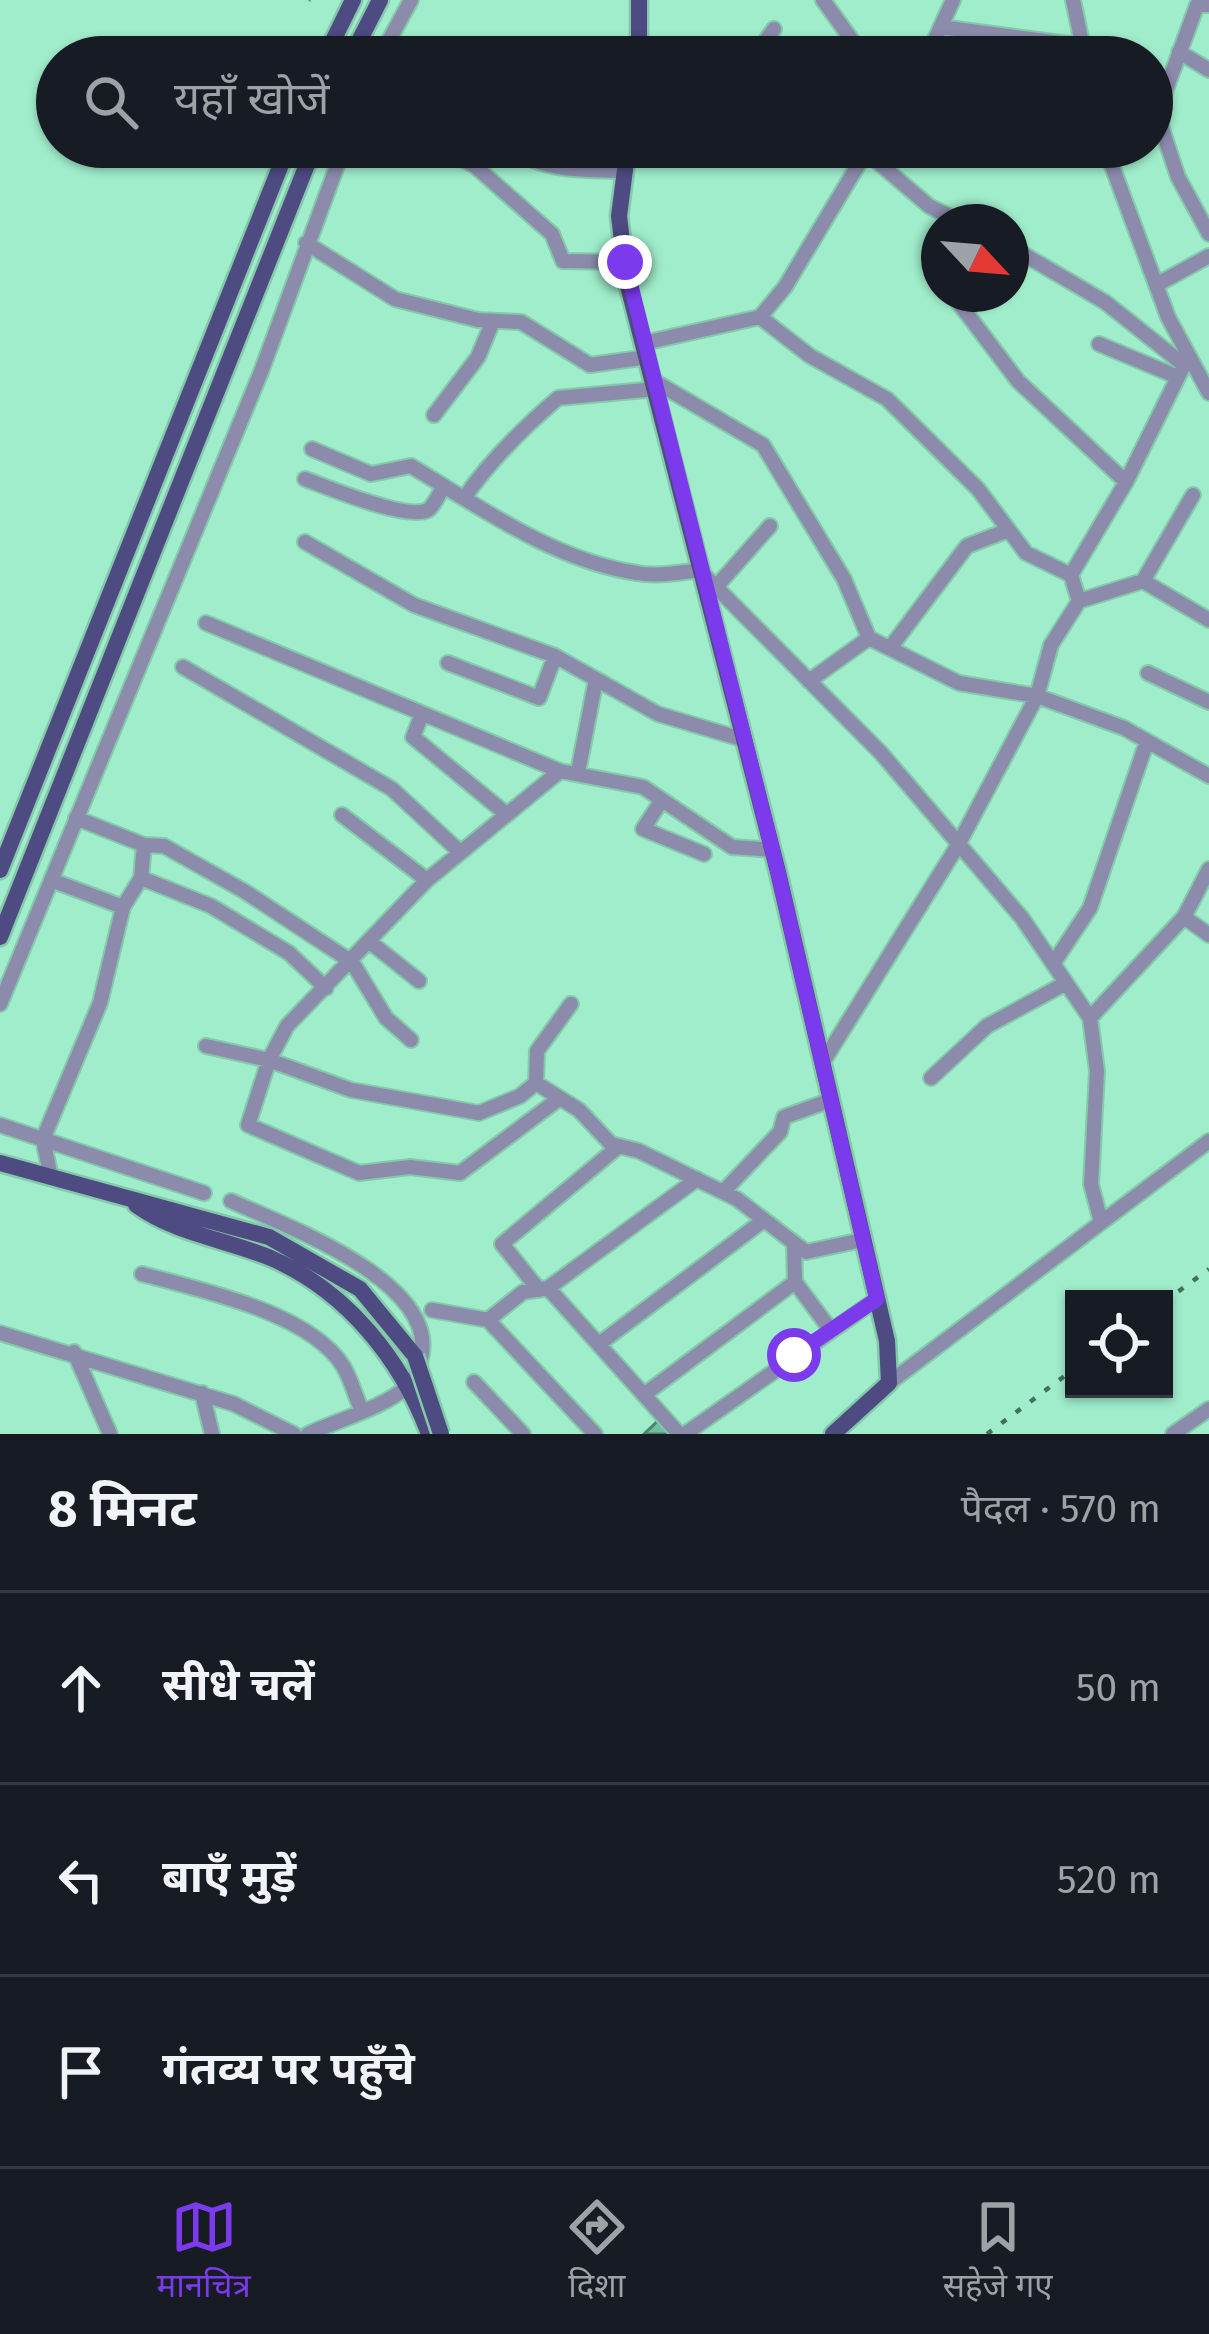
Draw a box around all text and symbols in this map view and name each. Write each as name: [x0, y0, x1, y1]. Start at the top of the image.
search box: [36, 36, 1173, 168]
icon: search: [78, 69, 144, 135]
text: यहाँ खोजें: [174, 72, 329, 126]
north arrow: [921, 204, 1029, 312]
route end: [598, 235, 652, 289]
map controls: [1065, 1290, 1173, 1398]
button: locate: [1065, 1290, 1173, 1398]
route start: [767, 1328, 821, 1382]
text: 8 मिनट: [48, 1478, 197, 1540]
text: पैदल · 570 m: [961, 1486, 1161, 1532]
icon: ahead: [48, 1655, 114, 1721]
text: सीधे चलें: [162, 1658, 315, 1712]
text: 50 m: [1076, 1665, 1161, 1711]
icon: left: [48, 1847, 114, 1913]
text: बाएँ मुड़ें: [162, 1850, 296, 1904]
text: 520 m: [1057, 1857, 1161, 1903]
icon: arrive: [48, 2039, 114, 2105]
text: गंतव्य पर पहुँचे: [162, 2042, 415, 2096]
tab: मानचित्र: [156, 2194, 251, 2310]
tab: दिशा: [564, 2194, 630, 2310]
tab: सहेजे गए: [943, 2194, 1053, 2310]

